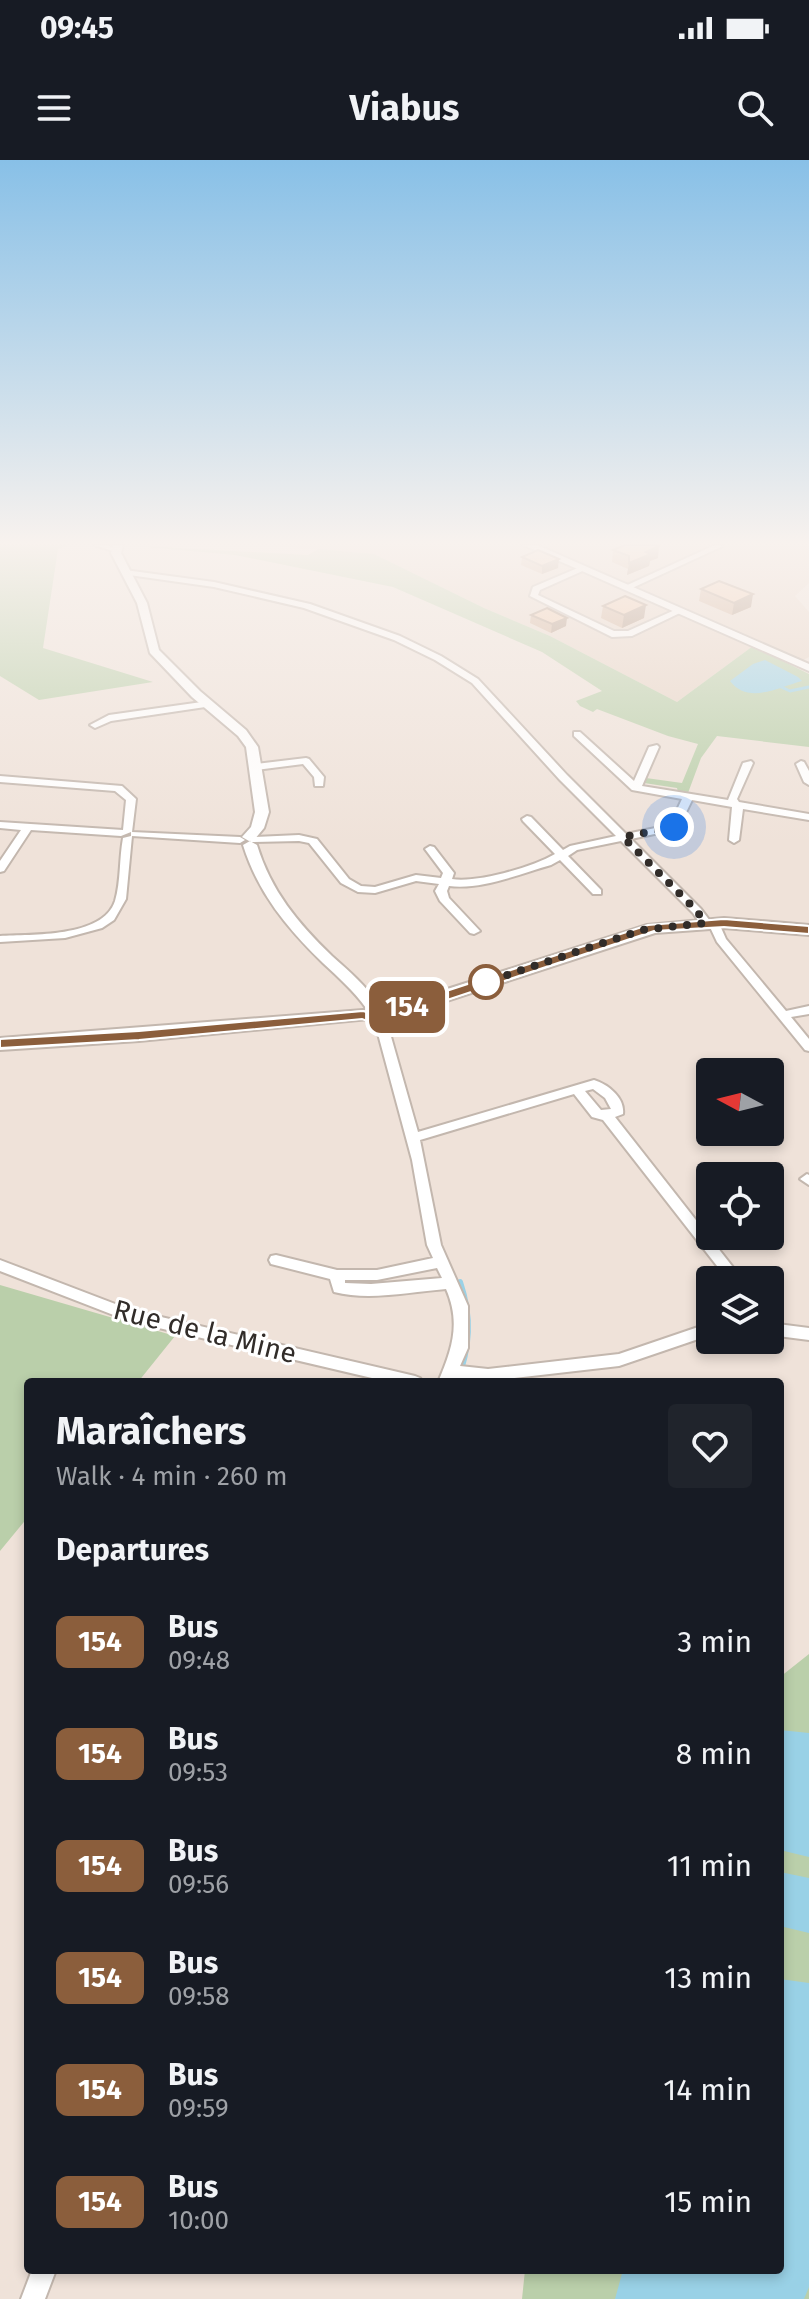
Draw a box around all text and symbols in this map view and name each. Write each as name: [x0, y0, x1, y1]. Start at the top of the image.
text: 09:45: [40, 10, 114, 46]
icon: menu: [32, 86, 76, 130]
text: Viabus: [350, 86, 459, 130]
icon: search: [733, 86, 777, 130]
your location: [654, 807, 694, 847]
unlabelled marker: [469, 965, 503, 999]
line badge: 154: [361, 981, 453, 1033]
text: 154: [385, 990, 429, 1023]
north arrow: [696, 1058, 784, 1146]
map controls: [696, 1058, 784, 1354]
button: locate: [696, 1162, 784, 1250]
button: layers: [696, 1266, 784, 1354]
street label: Rue de la Mine: [110, 1293, 300, 1370]
button: heart: [668, 1404, 752, 1488]
text: Maraîchers: [56, 1408, 246, 1454]
text: Walk · 4 min · 260 m: [56, 1461, 288, 1492]
text: Departures: [56, 1532, 209, 1568]
text: Bus: [168, 1609, 218, 1645]
text: 3 min: [677, 1624, 752, 1660]
text: 154: [78, 1625, 122, 1658]
text: 09:48: [168, 1645, 230, 1676]
text: Bus: [168, 1721, 218, 1757]
text: 8 min: [676, 1736, 752, 1772]
text: 154: [78, 1737, 122, 1770]
text: 09:53: [168, 1757, 228, 1788]
text: Bus: [168, 1833, 218, 1869]
text: 11 min: [667, 1848, 752, 1884]
text: 154: [78, 1849, 122, 1882]
text: 09:56: [168, 1869, 229, 1900]
text: Bus: [168, 1945, 218, 1981]
text: 13 min: [664, 1960, 752, 1996]
text: 154: [78, 1961, 122, 1994]
text: 09:58: [168, 1981, 230, 2012]
text: Bus: [168, 2057, 218, 2093]
text: 14 min: [663, 2072, 752, 2108]
text: 154: [78, 2073, 122, 2106]
text: 09:59: [168, 2093, 229, 2124]
text: Bus: [168, 2169, 218, 2205]
text: 15 min: [664, 2184, 752, 2220]
text: 154: [78, 2185, 122, 2218]
text: 10:00: [168, 2205, 229, 2236]

